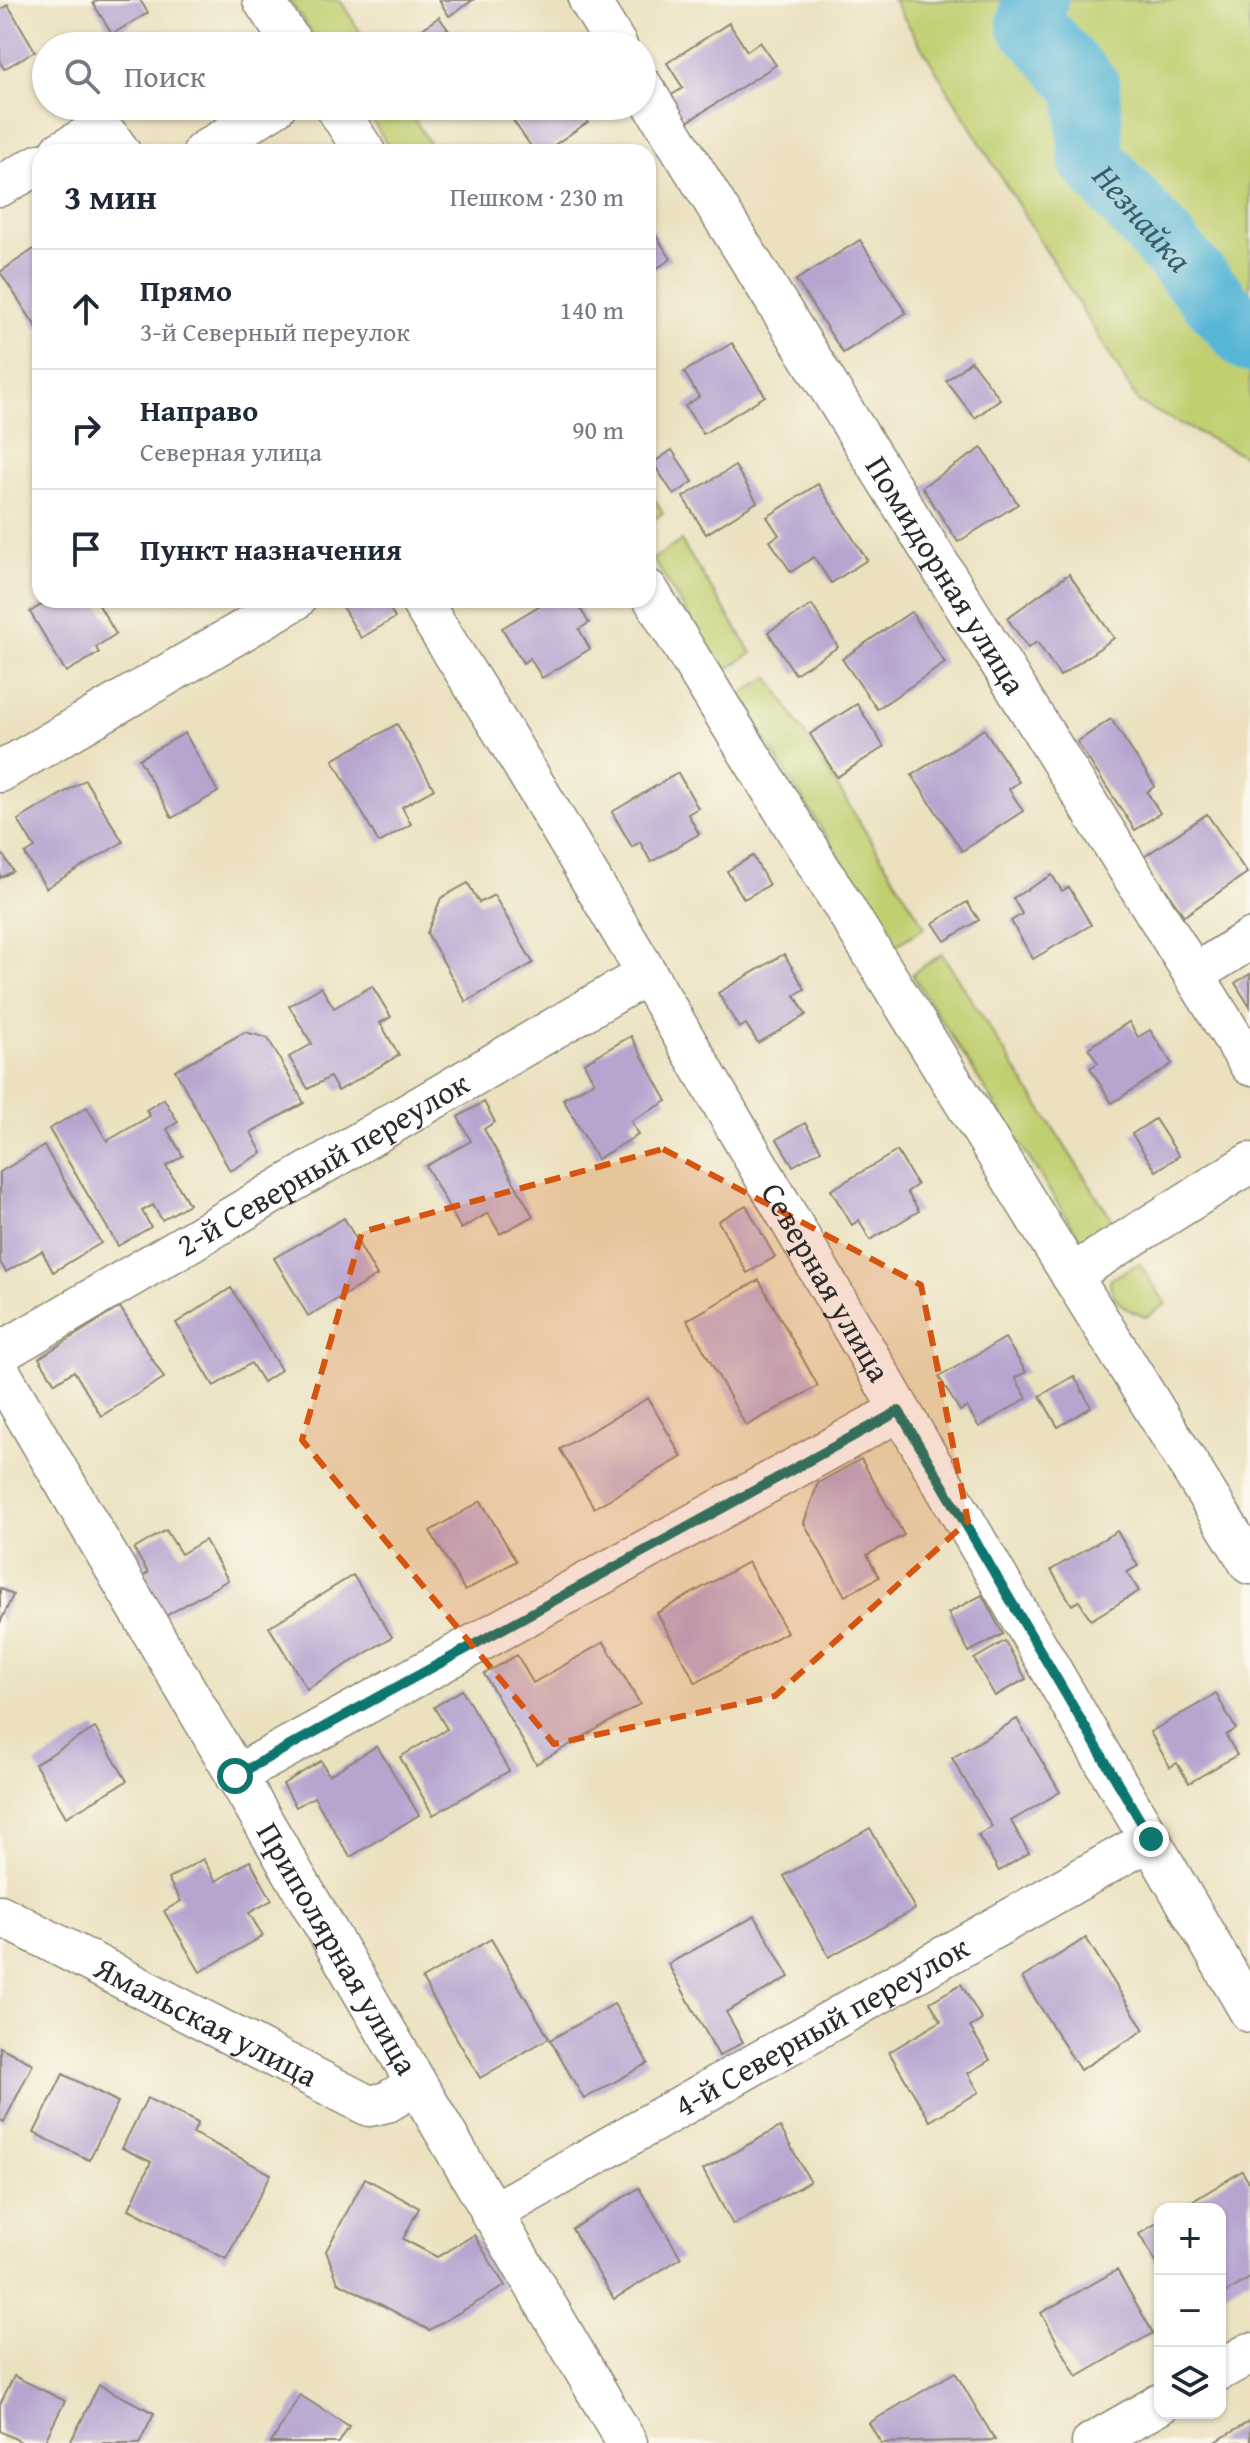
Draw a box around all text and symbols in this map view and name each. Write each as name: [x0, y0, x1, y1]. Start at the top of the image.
search box: [32, 32, 656, 120]
icon: search: [60, 54, 104, 98]
text: Поиск: [124, 54, 206, 98]
water label: Незнайка: [1082, 152, 1204, 282]
text: 3 мин: [64, 172, 157, 221]
text: Пешком · 230 m: [450, 177, 624, 216]
text: Прямо: [140, 268, 232, 312]
icon: ahead: [64, 287, 108, 331]
text: 140 m: [559, 290, 624, 329]
text: 3-й Северный переулок: [140, 312, 410, 351]
text: Направо: [140, 388, 258, 432]
icon: right: [64, 407, 108, 451]
text: 90 m: [572, 410, 624, 449]
text: Северная улица: [140, 432, 322, 471]
street label: Помидорная улица: [854, 447, 1039, 704]
icon: arrive: [64, 527, 108, 571]
text: Пункт назначения: [140, 527, 402, 571]
street label: 2-й Северный переулок: [167, 1059, 478, 1268]
street label: Северная улица: [750, 1173, 903, 1391]
route start: [217, 1758, 253, 1794]
street label: Приполярная улица: [245, 1813, 431, 2084]
route end: [1133, 1821, 1169, 1857]
street label: 4-й Северный переулок: [665, 1923, 977, 2128]
street label: Ямальская улица: [86, 1943, 327, 2099]
map controls: [1154, 2203, 1226, 2419]
button: +: [1154, 2203, 1226, 2275]
button: −: [1154, 2275, 1226, 2347]
button: layers: [1154, 2347, 1226, 2419]

